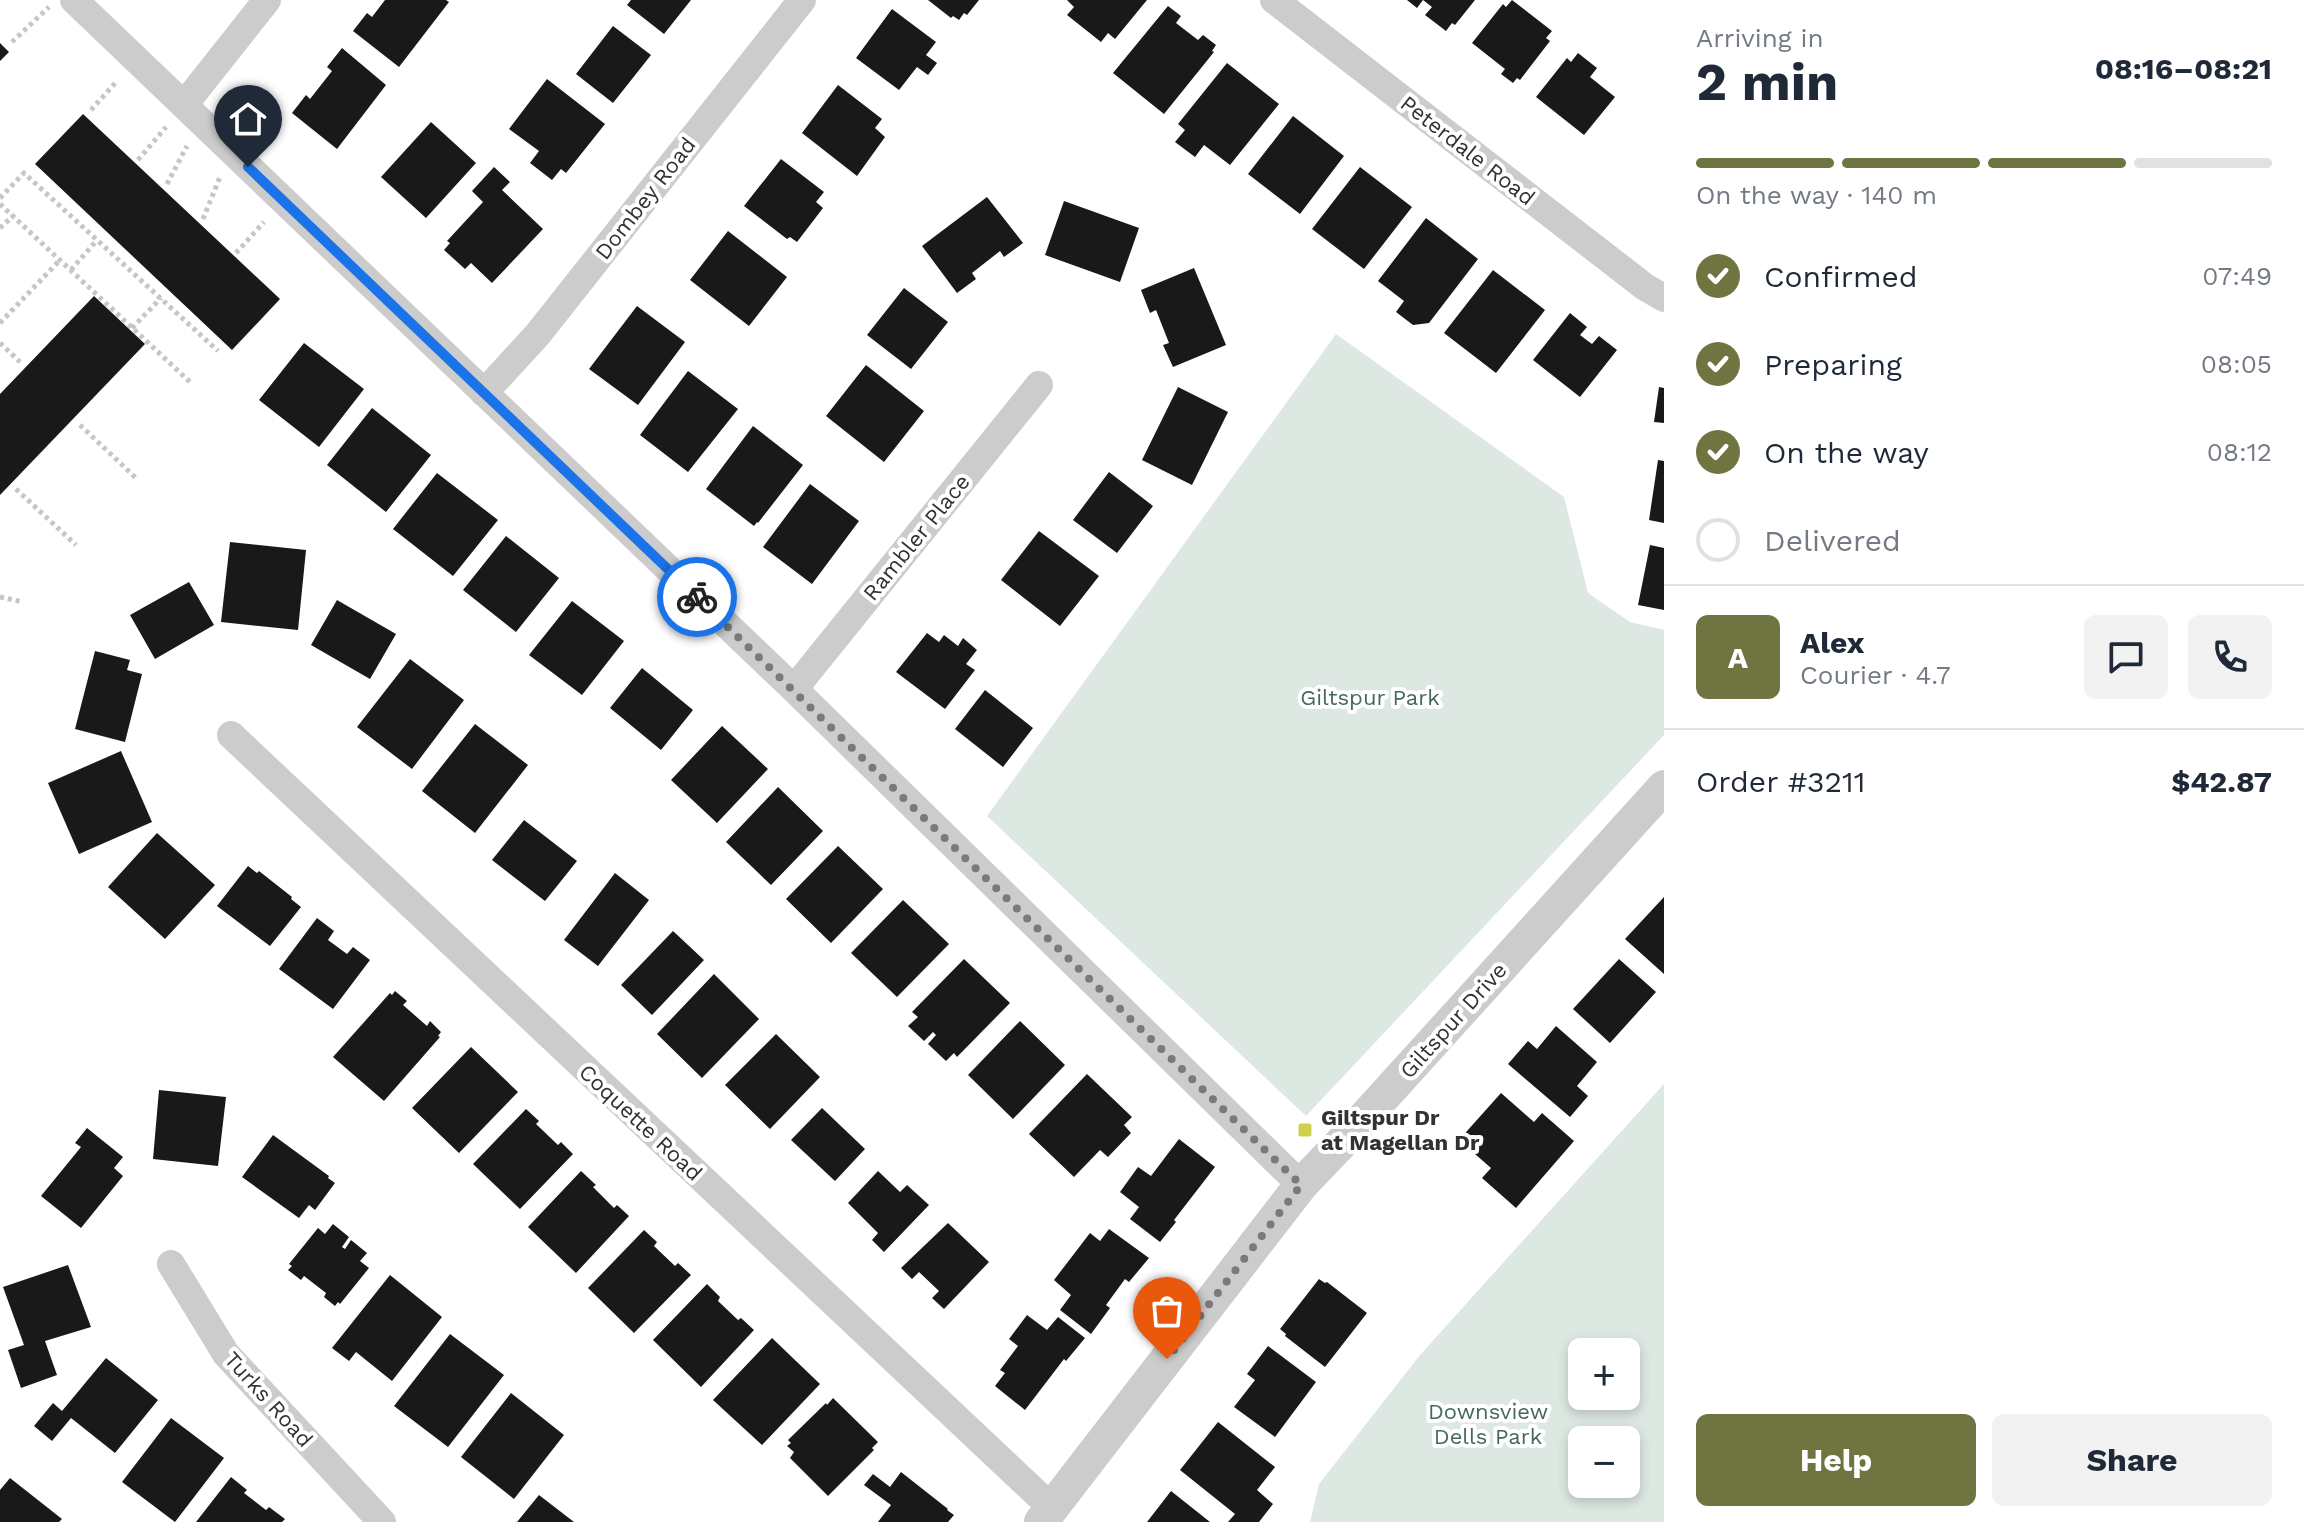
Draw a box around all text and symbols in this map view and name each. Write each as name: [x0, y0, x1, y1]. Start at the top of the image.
text: Arriving in: [1696, 23, 1824, 53]
text: 08:16–08:21: [2095, 51, 2272, 86]
text: 2 min: [1696, 52, 1838, 113]
pin: [214, 85, 282, 167]
street label: Peterdale Road: [1396, 90, 1540, 210]
icon: home: [226, 97, 270, 141]
street label: Dombey Road: [590, 132, 701, 264]
text: On the way · 140 m: [1696, 180, 1937, 210]
icon: check: [1696, 254, 1740, 298]
text: Confirmed: [1764, 259, 1918, 294]
text: 07:49: [2202, 261, 2272, 291]
icon: check: [1696, 342, 1740, 386]
text: Preparing: [1764, 347, 1902, 382]
text: 08:05: [2201, 349, 2272, 379]
icon: check: [1696, 430, 1740, 474]
text: On the way: [1764, 435, 1929, 470]
text: 08:12: [2207, 437, 2272, 467]
street label: Rambler Place: [858, 469, 975, 605]
text: Delivered: [1764, 523, 1901, 558]
courier: [657, 557, 737, 637]
icon: bike: [675, 575, 719, 619]
button: chat: [2084, 615, 2168, 699]
button: phone: [2188, 615, 2272, 699]
text: Alex: [1800, 625, 1864, 660]
text: A: [1728, 640, 1748, 675]
text: Courier · 4.7: [1800, 660, 1950, 690]
park label: Giltspur Park: [1300, 685, 1440, 710]
text: Order #3211: [1696, 764, 1866, 799]
text: $42.87: [2171, 764, 2272, 799]
street label: Giltspur Drive: [1395, 957, 1512, 1083]
street label: Coquette Road: [574, 1059, 707, 1186]
place label: Giltspur Dr at Magellan Dr: [1321, 1105, 1480, 1155]
marker: Giltspur Dr at Magellan Dr: [1296, 1121, 1314, 1139]
pin: [1133, 1277, 1201, 1359]
icon: bag: [1145, 1289, 1189, 1333]
map controls: [1568, 1338, 1640, 1498]
button: +: [1568, 1338, 1640, 1410]
street label: Turks Road: [219, 1347, 318, 1452]
park label: Downsview Dells Park: [1428, 1399, 1548, 1449]
button: Help: [1696, 1414, 1976, 1506]
button: Share: [1992, 1414, 2272, 1506]
button: −: [1568, 1426, 1640, 1498]

